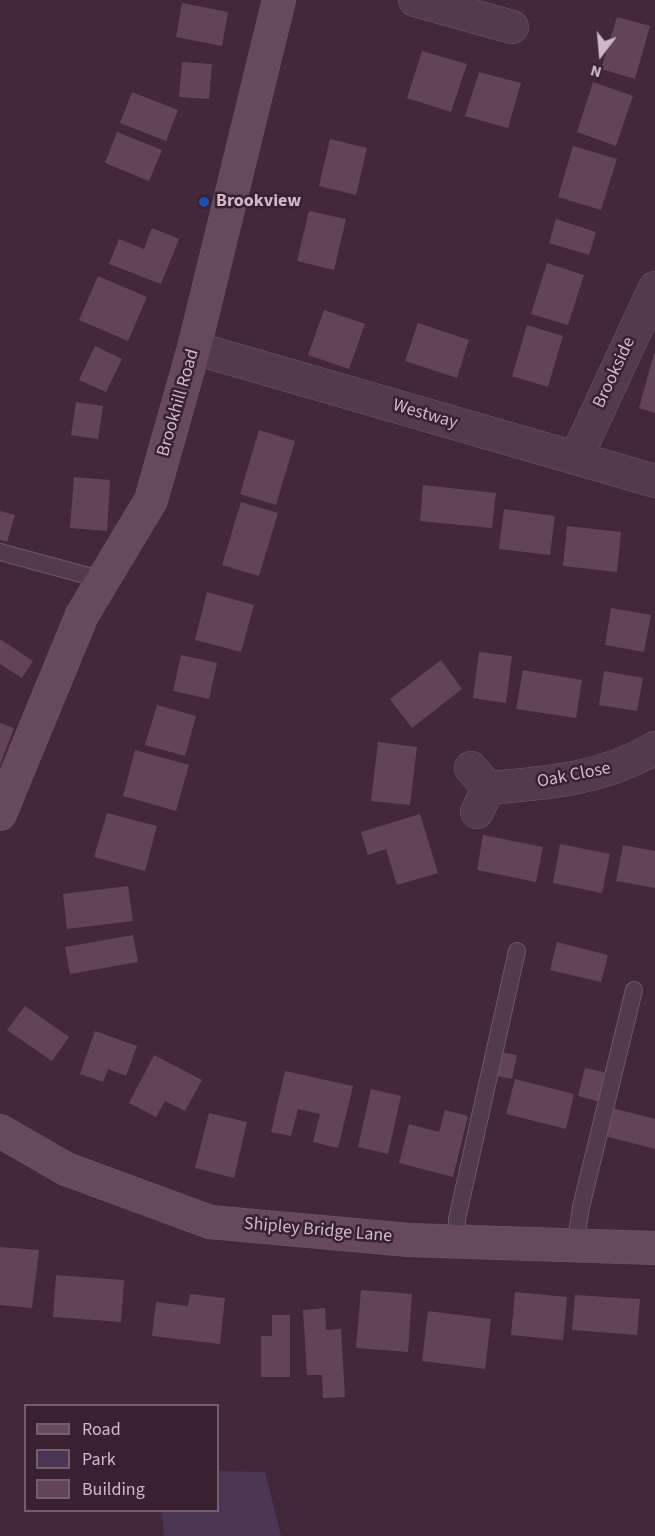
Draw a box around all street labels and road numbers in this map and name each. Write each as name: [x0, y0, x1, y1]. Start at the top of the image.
street label: Brookside: [589, 334, 641, 412]
street label: Brookhill Road: [153, 347, 205, 459]
street label: Westway: [390, 395, 460, 435]
street label: Oak Close: [535, 758, 613, 794]
street label: Shipley Bridge Lane: [243, 1214, 393, 1248]

